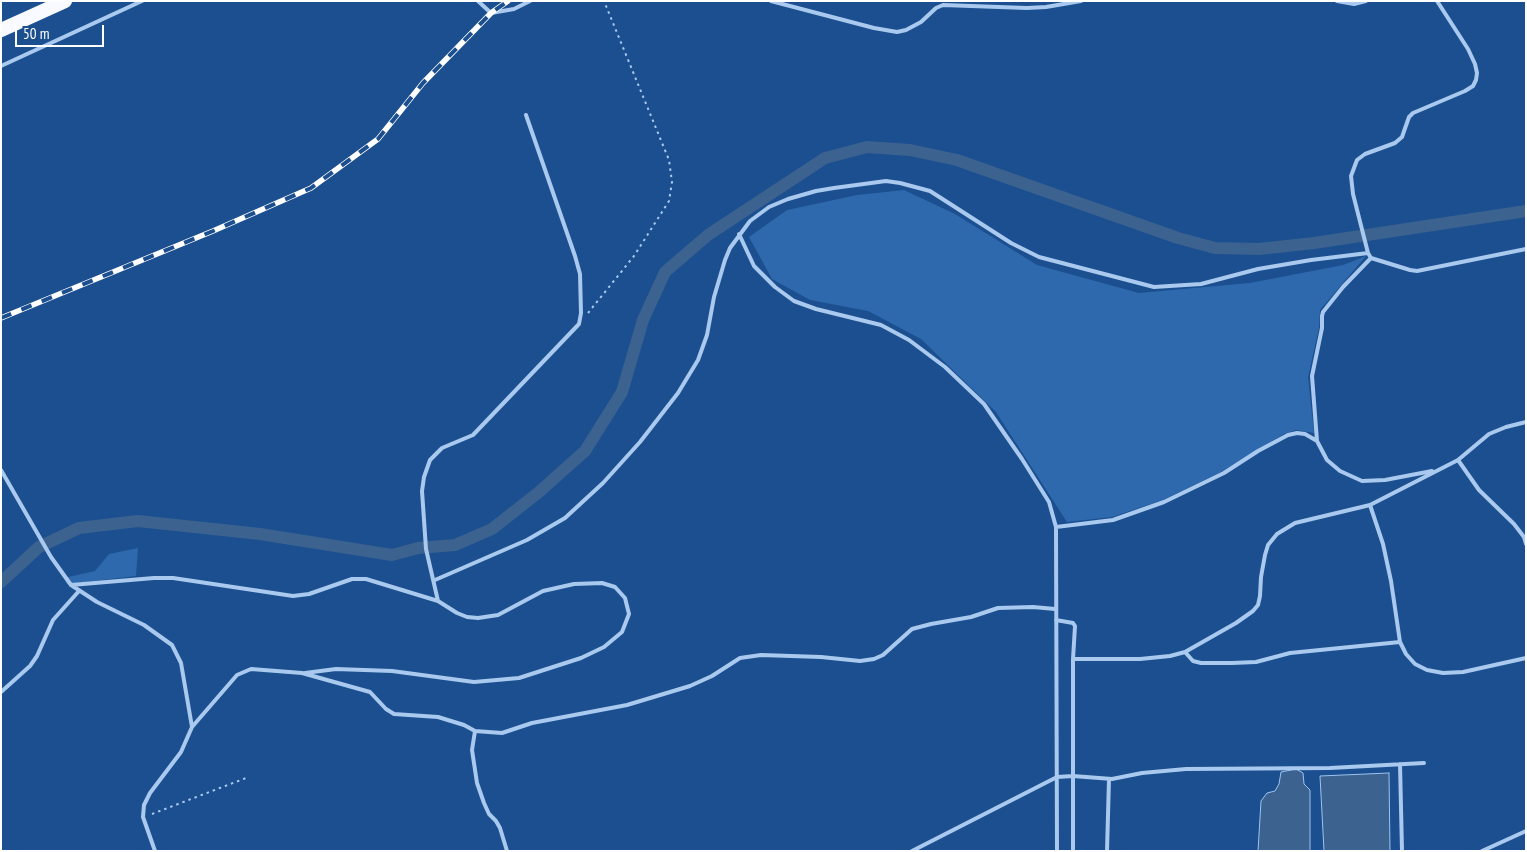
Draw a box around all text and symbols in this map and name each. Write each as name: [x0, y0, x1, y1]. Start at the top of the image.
scale bar: [18, 15, 106, 47]
text: 50 m: [23, 24, 49, 43]

